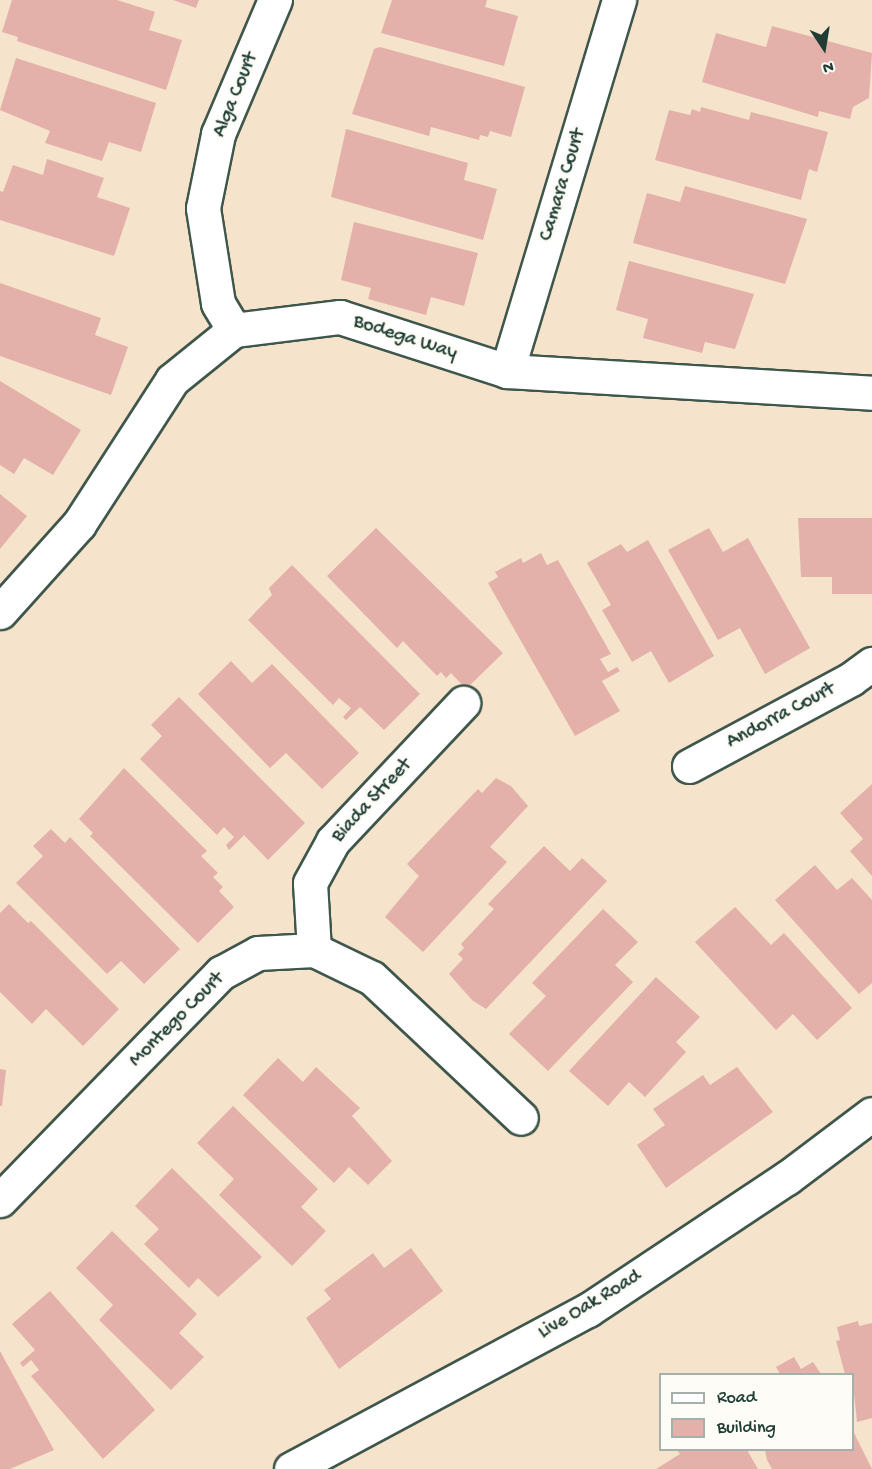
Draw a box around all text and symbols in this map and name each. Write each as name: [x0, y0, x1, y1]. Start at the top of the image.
north arrow: [794, 18, 854, 78]
street label: Alga Court: [208, 49, 264, 141]
text: N: [821, 56, 835, 76]
street label: Camara Court: [535, 126, 591, 244]
street label: Bodega Way: [350, 310, 460, 366]
street label: Andorra Court: [723, 677, 839, 755]
street label: Biada Street: [327, 754, 417, 848]
street label: Montego Court: [124, 967, 230, 1073]
street label: Live Oak Road: [534, 1265, 646, 1345]
legend: [659, 1373, 854, 1451]
text: Road: [717, 1388, 756, 1409]
text: Building: [717, 1418, 776, 1439]

